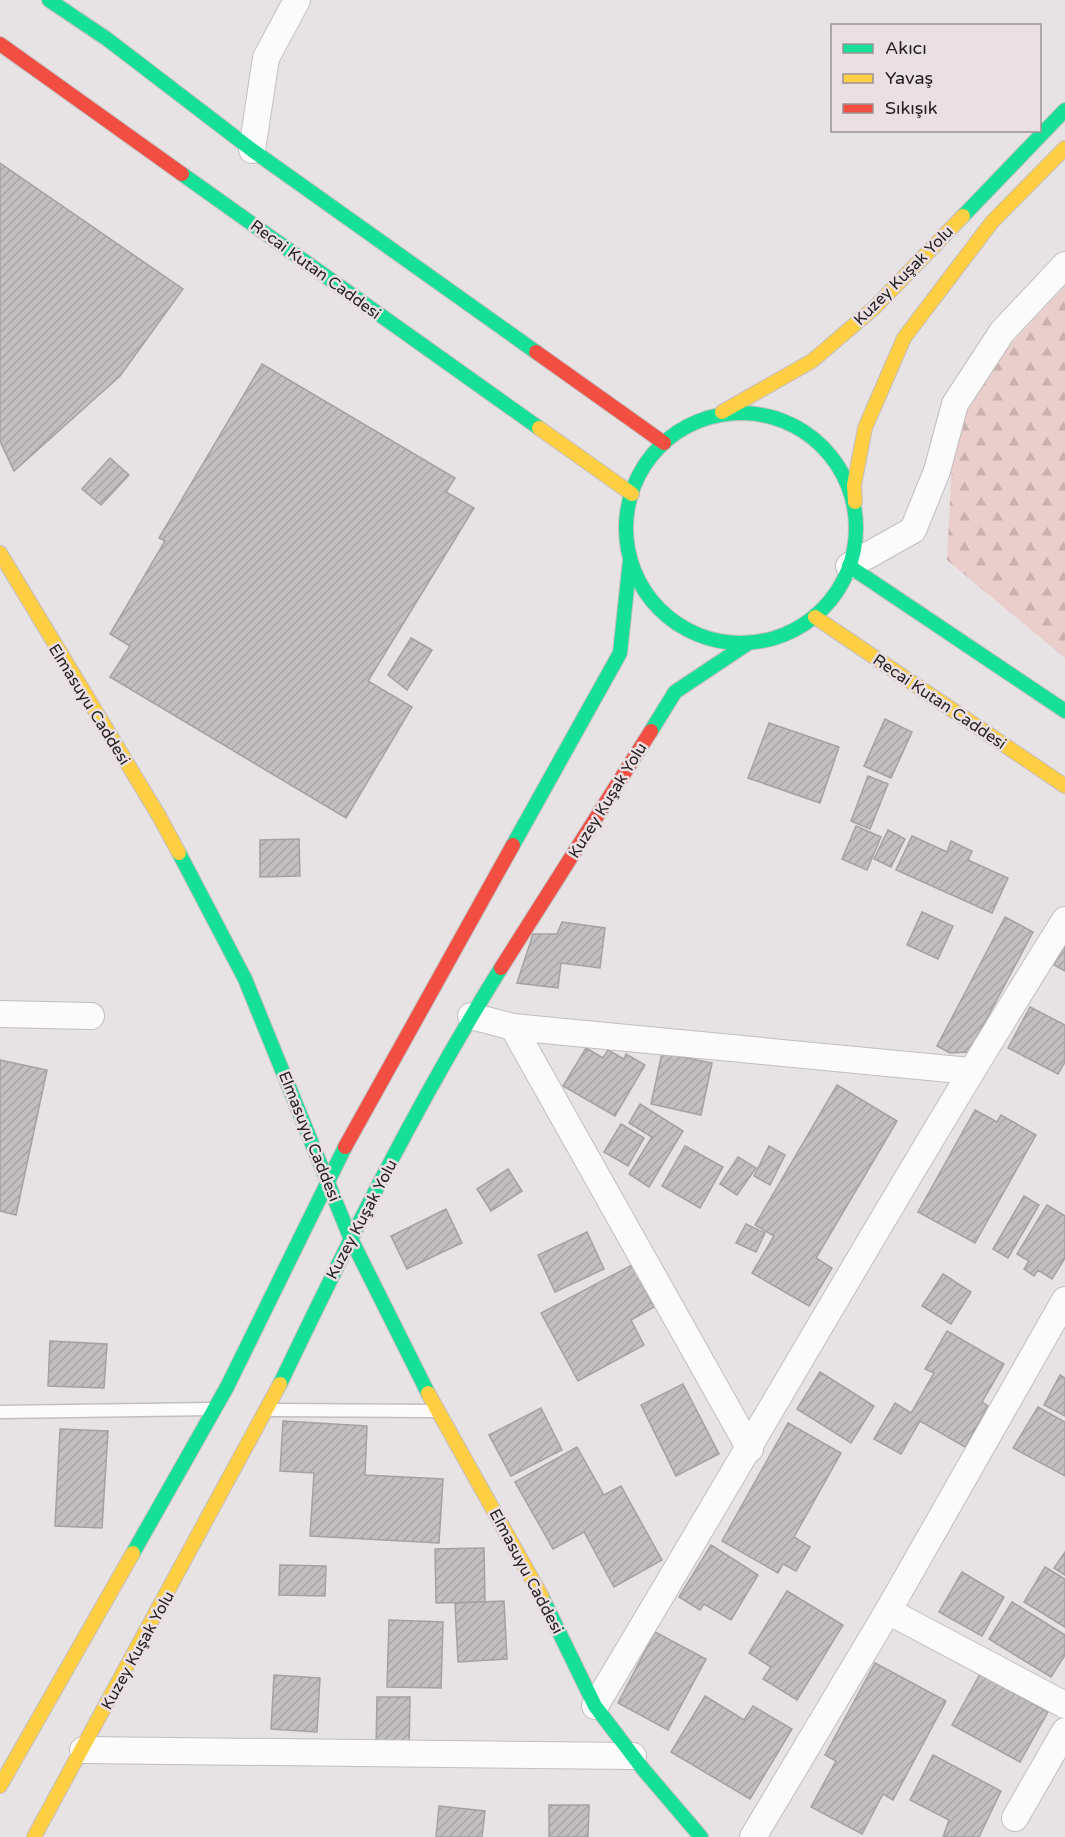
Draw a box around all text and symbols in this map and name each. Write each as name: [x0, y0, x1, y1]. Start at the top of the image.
legend: [831, 24, 1041, 132]
text: Akıcı: [885, 37, 927, 59]
text: Yavaş: [885, 67, 933, 89]
text: Sıkışık: [885, 97, 938, 119]
street label: Recai Kutan Caddesi: [246, 216, 385, 324]
street label: Kuzey Kuşak Yolu: [850, 222, 958, 330]
street label: Elmasuyu Caddesi: [44, 640, 134, 769]
street label: Recai Kutan Caddesi: [869, 650, 1010, 754]
street label: Kuzey Kuşak Yolu: [564, 739, 651, 862]
street label: Elmasuyu Caddesi: [274, 1068, 344, 1204]
street label: Kuzey Kuşak Yolu: [322, 1156, 402, 1283]
street label: Elmasuyu Caddesi: [485, 1505, 568, 1637]
street label: Kuzey Kuşak Yolu: [97, 1588, 179, 1713]

